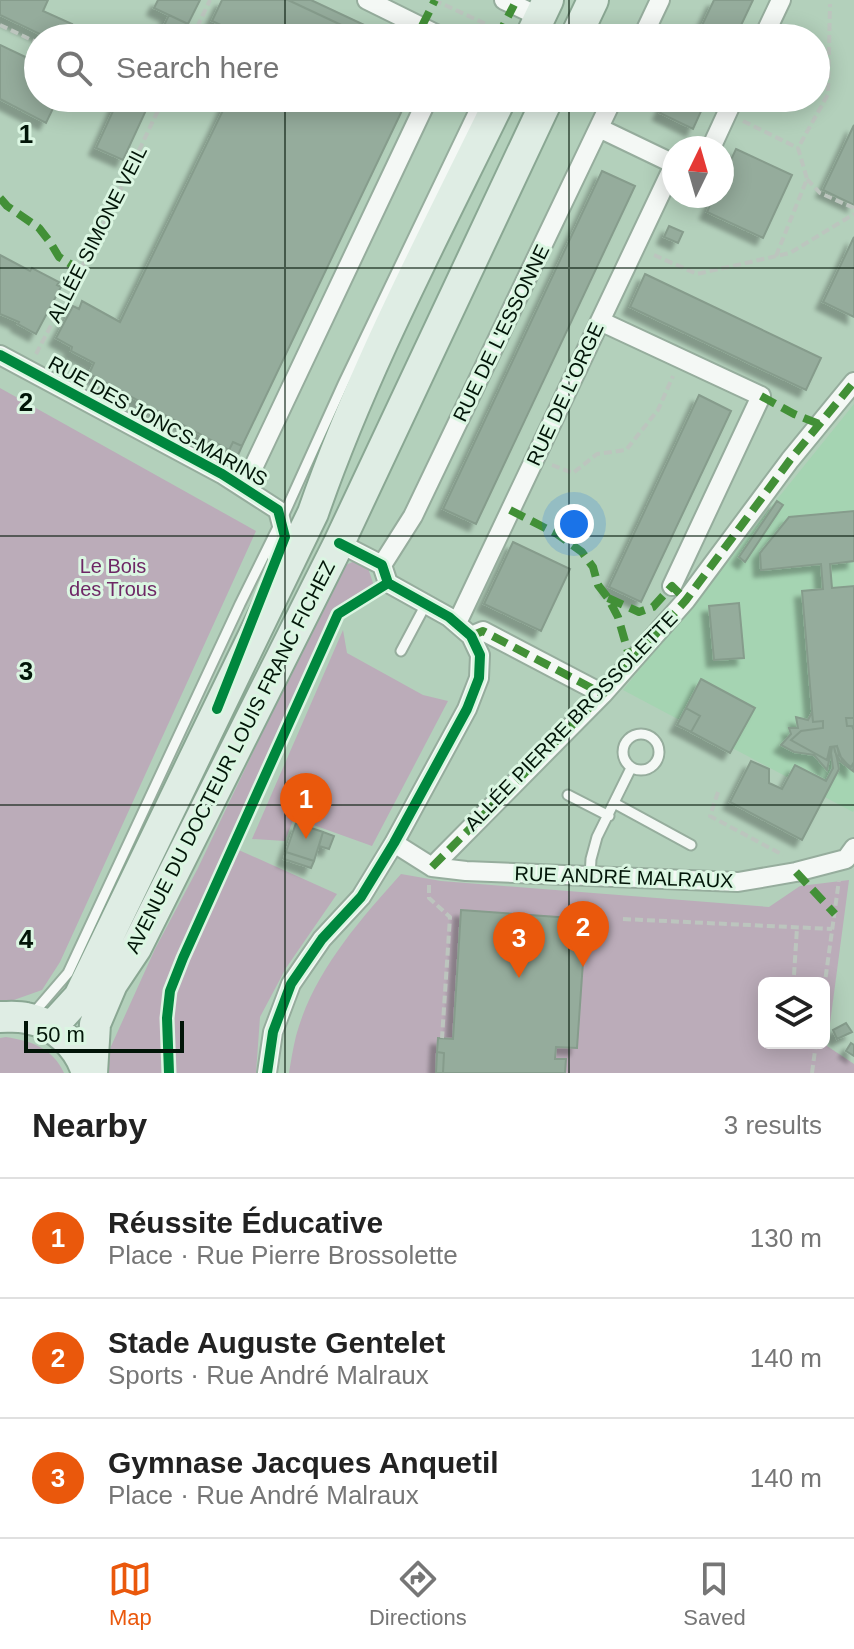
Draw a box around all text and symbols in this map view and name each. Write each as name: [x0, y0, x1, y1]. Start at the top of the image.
search box: [24, 24, 830, 112]
icon: search: [52, 46, 96, 90]
text: Search here: [116, 51, 279, 84]
text: 1: [19, 119, 33, 149]
north arrow: [662, 136, 734, 208]
street label: ALLÉE SIMONE VEIL: [43, 142, 151, 326]
street label: RUE DE L'ESSONNE: [449, 241, 553, 425]
street label: RUE DE L'ORGE: [522, 319, 608, 469]
street label: RUE DES JONCS-MARINS: [45, 352, 271, 490]
text: 2: [19, 387, 33, 417]
your location: [554, 504, 594, 544]
park label: Le Bois des Trous: [69, 555, 157, 600]
street label: AVENUE DU DOCTEUR LOUIS FRANC FICHEZ: [121, 557, 339, 957]
street label: ALLÉE PIERRE BROSSOLETTE: [460, 607, 682, 835]
text: 3: [19, 656, 33, 686]
pin: 1: [280, 773, 332, 839]
street label: RUE ANDRÉ MALRAUX: [514, 862, 734, 892]
pin: 2: [557, 901, 609, 967]
pin: 3: [493, 912, 545, 978]
text: 4: [19, 924, 34, 954]
map controls: [758, 977, 830, 1049]
button: layers: [758, 977, 830, 1049]
scale bar: [24, 1017, 184, 1053]
text: 50 m: [36, 1022, 85, 1047]
text: Nearby: [32, 1106, 147, 1144]
text: 3 results: [724, 1110, 822, 1140]
text: Réussite Éducative: [108, 1206, 383, 1239]
text: 1: [51, 1223, 65, 1253]
text: 130 m: [750, 1223, 822, 1253]
text: Place · Rue Pierre Brossolette: [108, 1240, 458, 1270]
text: Stade Auguste Gentelet: [108, 1326, 445, 1359]
text: 2: [51, 1343, 65, 1373]
text: 140 m: [750, 1343, 822, 1373]
text: Sports · Rue André Malraux: [108, 1360, 429, 1390]
text: Gymnase Jacques Anquetil: [108, 1446, 499, 1479]
text: 3: [51, 1463, 65, 1493]
text: 140 m: [750, 1463, 822, 1493]
text: Place · Rue André Malraux: [108, 1480, 419, 1510]
tab: Map: [108, 1557, 152, 1631]
tab: Directions: [369, 1557, 467, 1631]
tab: Saved: [683, 1557, 746, 1631]

